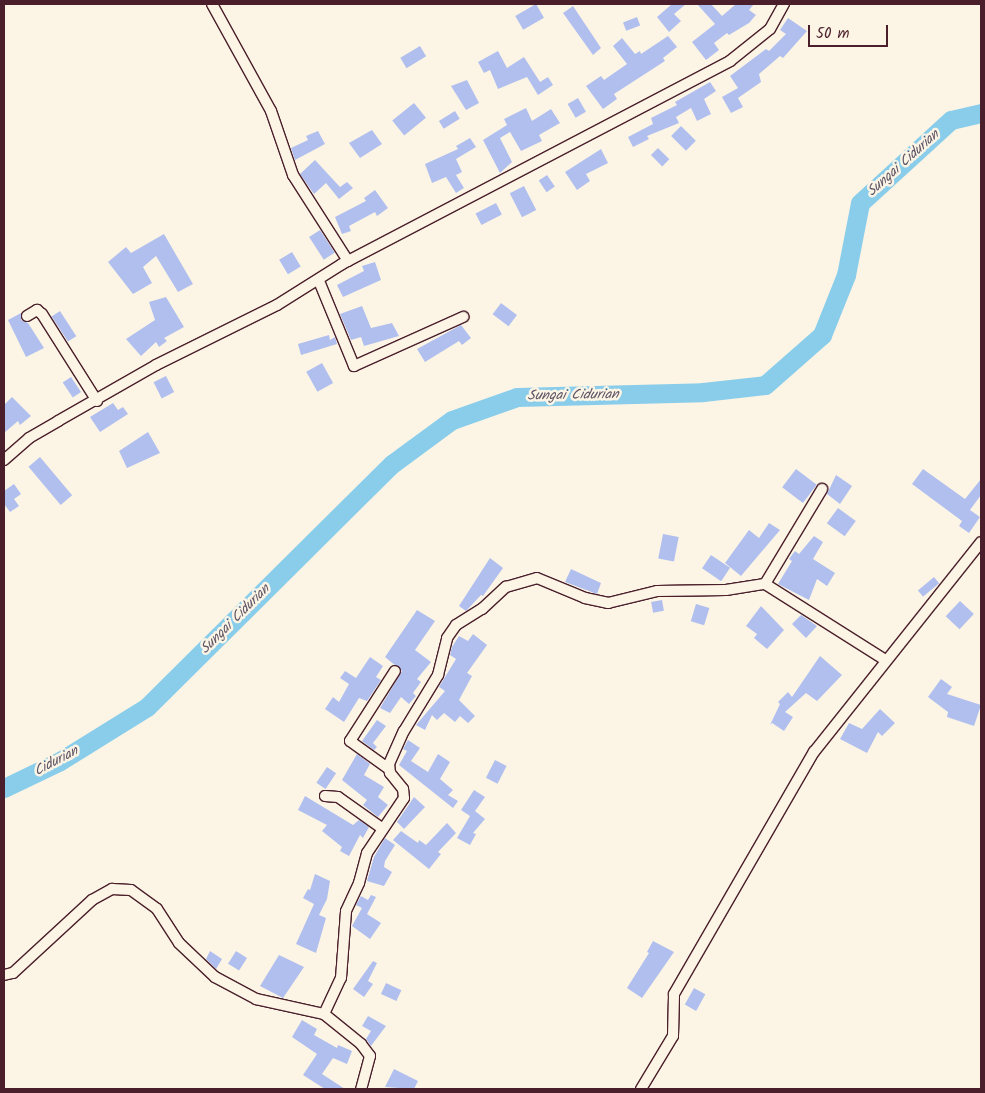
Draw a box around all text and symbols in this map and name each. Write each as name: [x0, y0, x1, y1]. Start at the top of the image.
scale bar: [810, 15, 890, 47]
text: 50 m: [816, 22, 850, 46]
water label: Sungai Cidurian: [863, 126, 943, 200]
water label: Sungai Cidurian: [527, 386, 619, 404]
water label: Sungai Cidurian: [197, 581, 273, 657]
water label: Cidurian: [31, 742, 81, 780]

